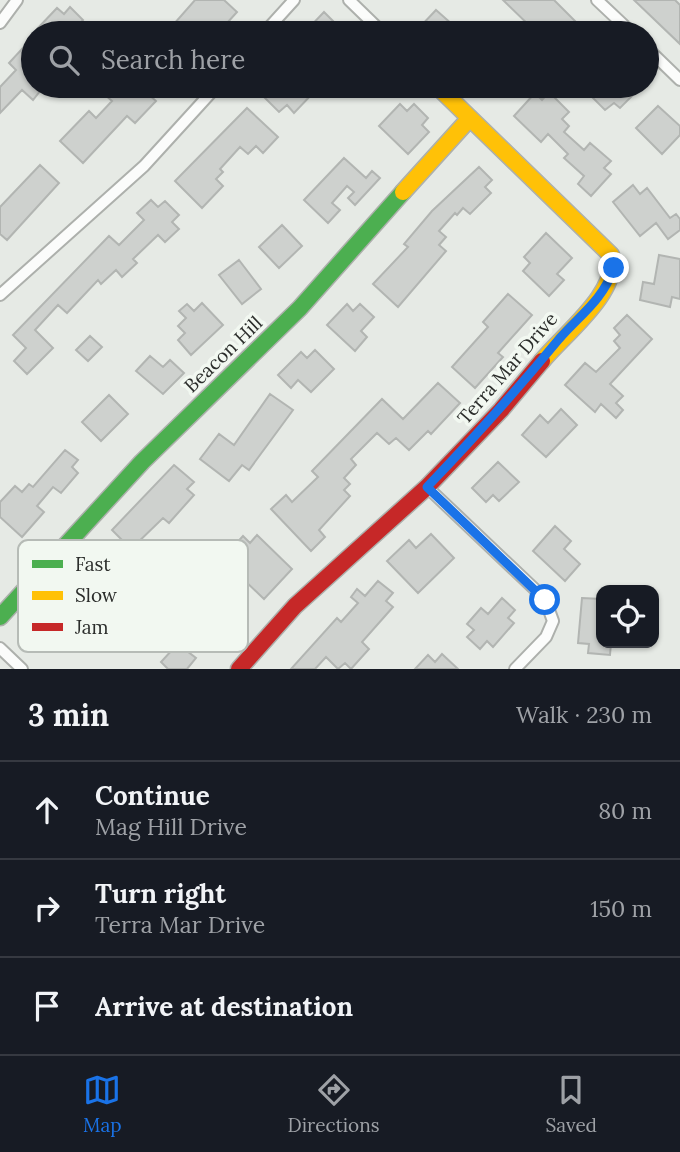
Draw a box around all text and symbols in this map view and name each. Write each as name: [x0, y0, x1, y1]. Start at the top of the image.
search box: [21, 21, 659, 98]
icon: search: [45, 41, 83, 79]
text: Search here: [101, 43, 245, 76]
route end: [598, 252, 629, 283]
street label: Terra Mar Drive: [452, 307, 562, 429]
street label: Beacon Hill: [179, 311, 267, 397]
legend: [18, 540, 248, 652]
text: Fast: [75, 552, 111, 576]
text: Slow: [75, 583, 118, 607]
route start: [529, 584, 560, 615]
map controls: [596, 585, 659, 648]
button: locate: [596, 585, 659, 648]
text: Jam: [74, 615, 109, 639]
text: 3 min: [28, 696, 109, 734]
text: Walk · 230 m: [516, 700, 652, 729]
text: Continue: [95, 779, 210, 812]
icon: ahead: [28, 791, 66, 829]
text: 80 m: [598, 796, 652, 825]
text: Mag Hill Drive: [95, 812, 247, 841]
text: Turn right: [95, 877, 226, 910]
icon: right: [28, 889, 66, 927]
text: 150 m: [590, 894, 652, 923]
text: Terra Mar Drive: [95, 910, 265, 939]
icon: arrive: [28, 987, 66, 1025]
text: Arrive at destination: [95, 990, 353, 1023]
tab: Map: [83, 1071, 122, 1137]
tab: Directions: [288, 1071, 380, 1137]
tab: Saved: [546, 1071, 597, 1137]

